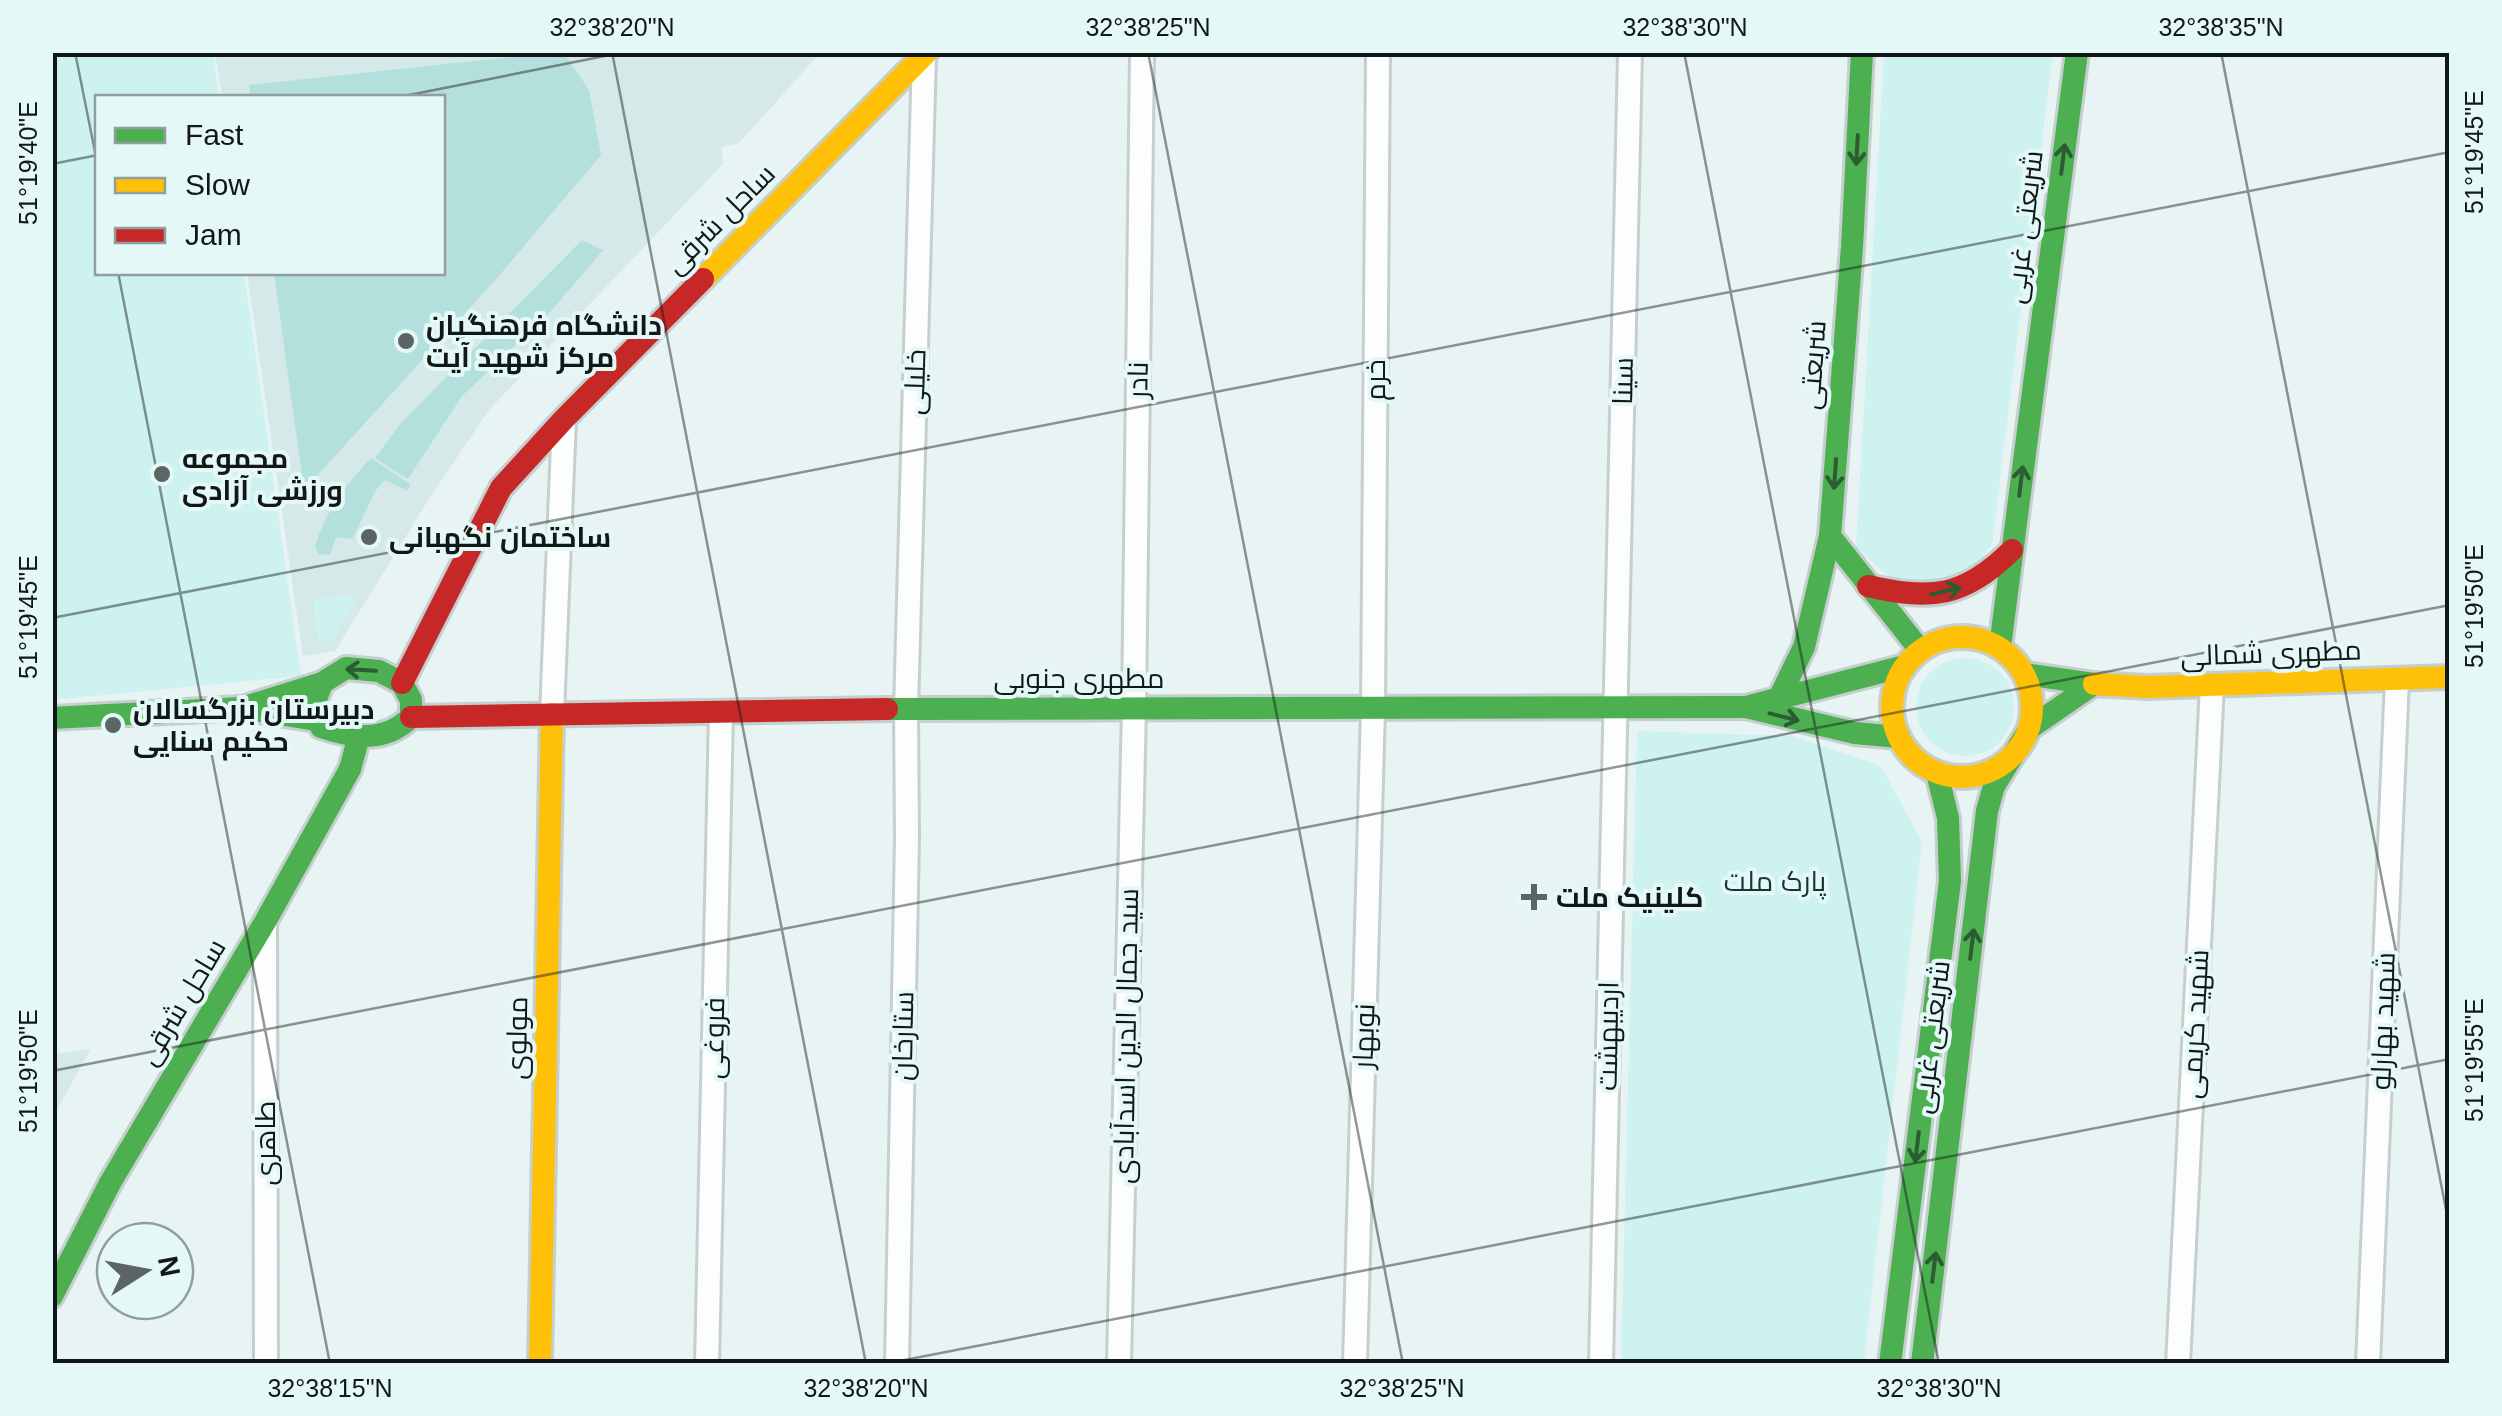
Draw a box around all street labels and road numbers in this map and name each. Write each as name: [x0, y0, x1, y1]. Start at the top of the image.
street label: شریعتی غربی: [1999, 149, 2050, 306]
street label: ساحل شرقی: [659, 158, 782, 281]
street label: شریعتی: [1794, 319, 1833, 411]
street label: خلیلی: [898, 349, 933, 415]
street label: سینا: [1607, 357, 1639, 405]
street label: خرم: [1360, 359, 1395, 401]
street label: نادر: [1122, 361, 1154, 401]
street label: مطهری شمالی: [2180, 634, 2362, 673]
street label: مطهری جنوبی: [994, 663, 1164, 695]
street label: سید جمال الدین اسدآبادی: [1108, 888, 1145, 1184]
street label: ساحل شرقی: [132, 933, 233, 1071]
street label: شهید کریمی: [2176, 948, 2215, 1100]
street label: شهید بهارلو: [2365, 951, 2402, 1091]
street label: شریعتی غربی: [1906, 959, 1957, 1116]
street label: اردیبهشت: [1592, 981, 1625, 1091]
street label: ستارخان: [887, 991, 920, 1081]
street label: مولوی: [501, 996, 534, 1080]
street label: فروغی: [698, 997, 731, 1079]
street label: نوبهار: [1347, 1003, 1382, 1071]
street label: طاهری: [250, 1101, 282, 1185]

